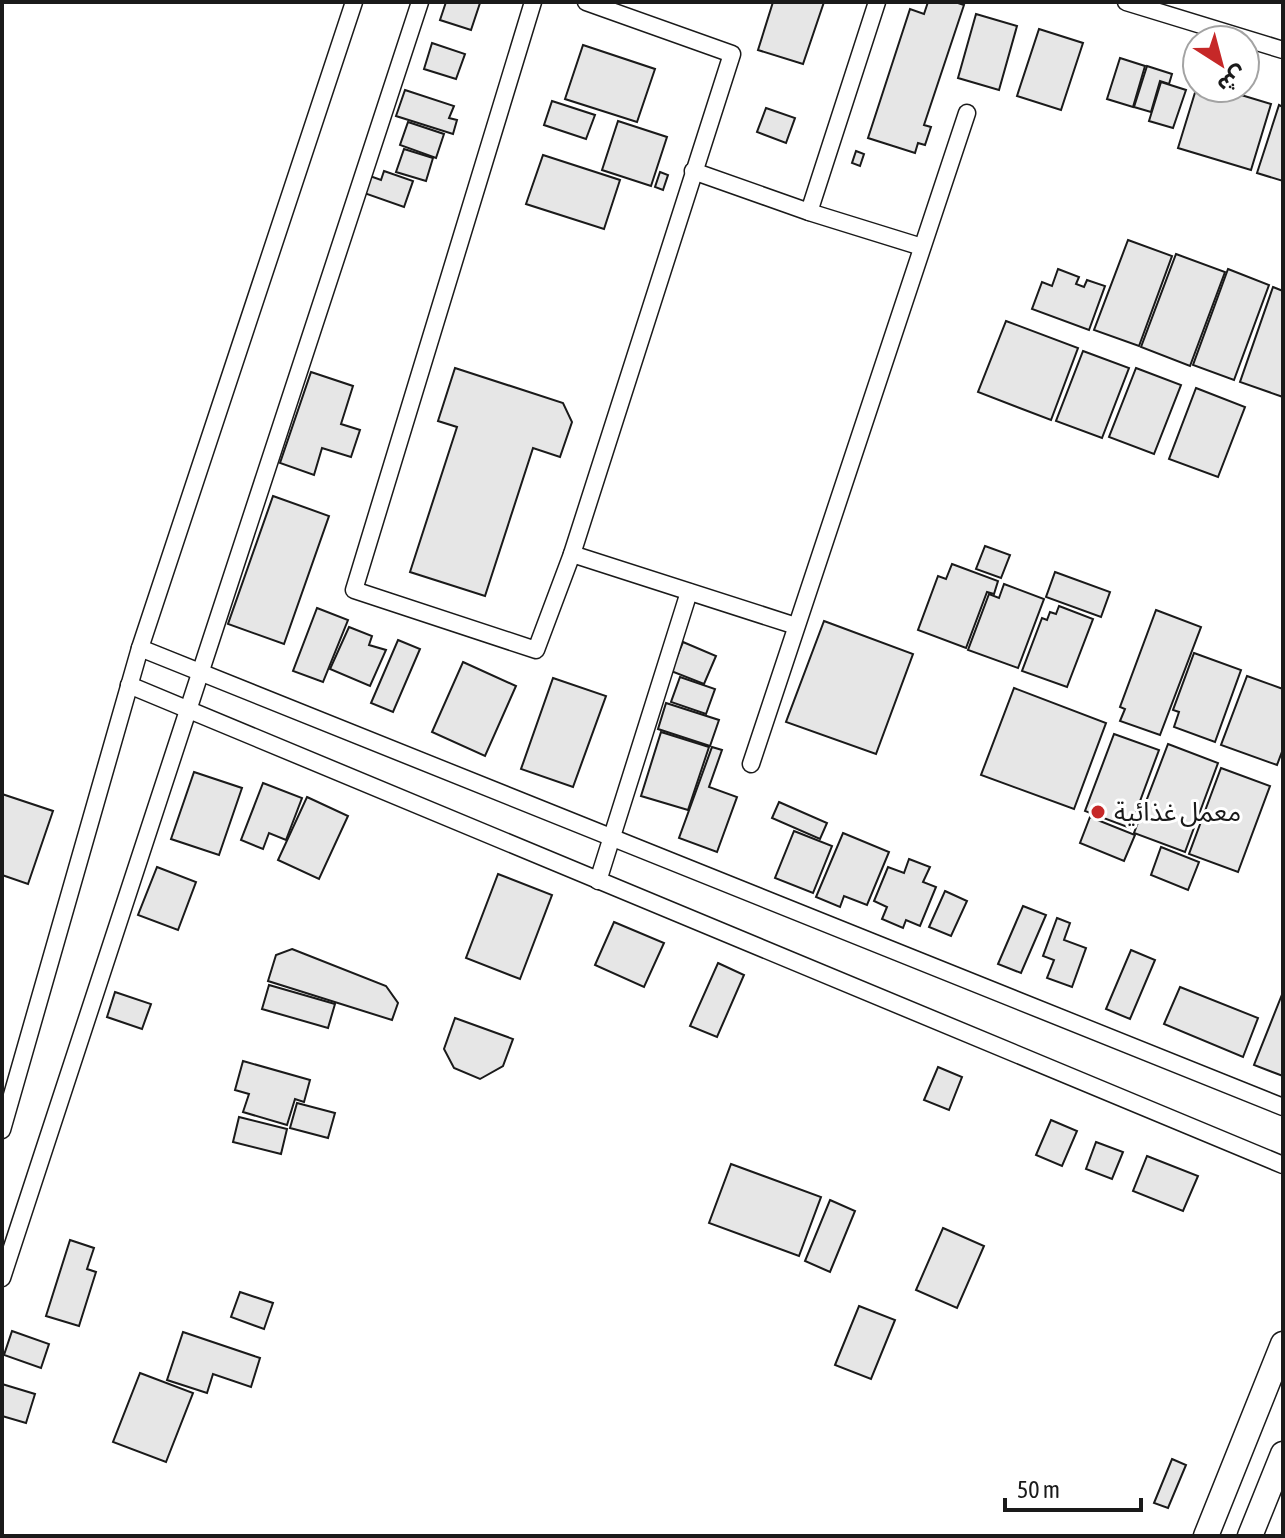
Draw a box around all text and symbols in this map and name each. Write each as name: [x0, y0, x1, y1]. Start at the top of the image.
north arrow: [1181, 24, 1261, 104]
text: ش: [1213, 61, 1253, 100]
place label: معمل غذائية: [1114, 797, 1241, 827]
marker: معمل غذائية: [1089, 803, 1107, 821]
scale bar: [1005, 1462, 1141, 1512]
text: 50 m: [1017, 1476, 1060, 1503]

